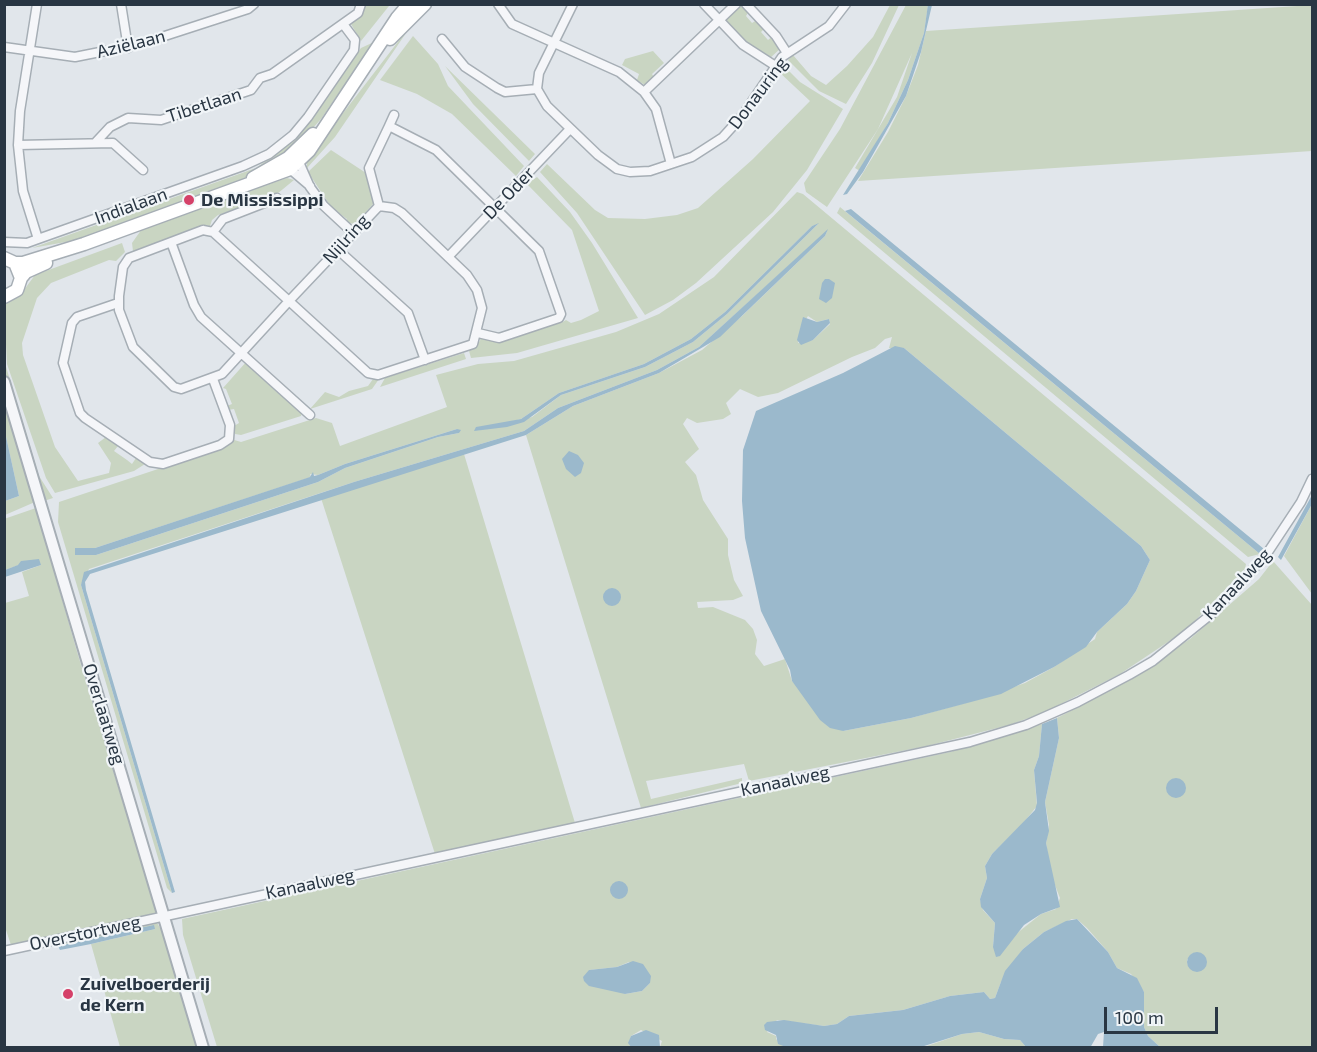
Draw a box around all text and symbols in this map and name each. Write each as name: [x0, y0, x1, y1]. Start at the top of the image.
street label: Aziëlaan: [94, 25, 168, 63]
street label: Donauring: [724, 53, 792, 133]
street label: Tibetlaan: [164, 83, 244, 127]
street label: De Oder: [479, 162, 539, 224]
street label: Indialaan: [92, 183, 170, 229]
place label: De Mississippi: [201, 189, 324, 211]
marker: De Mississippi: [182, 193, 196, 207]
street label: Nijlring: [318, 210, 374, 268]
street label: Kanaalweg: [1198, 544, 1276, 624]
street label: Overlaatweg: [78, 661, 130, 767]
street label: Kanaalweg: [739, 761, 831, 801]
street label: Kanaalweg: [264, 864, 356, 904]
street label: Overstortweg: [27, 911, 143, 955]
place label: Zuivelboerderij de Kern: [80, 973, 210, 1016]
marker: Zuivelboerderij de Kern: [61, 987, 75, 1001]
scale bar: [1107, 995, 1221, 1033]
text: 100 m: [1115, 1006, 1164, 1028]

